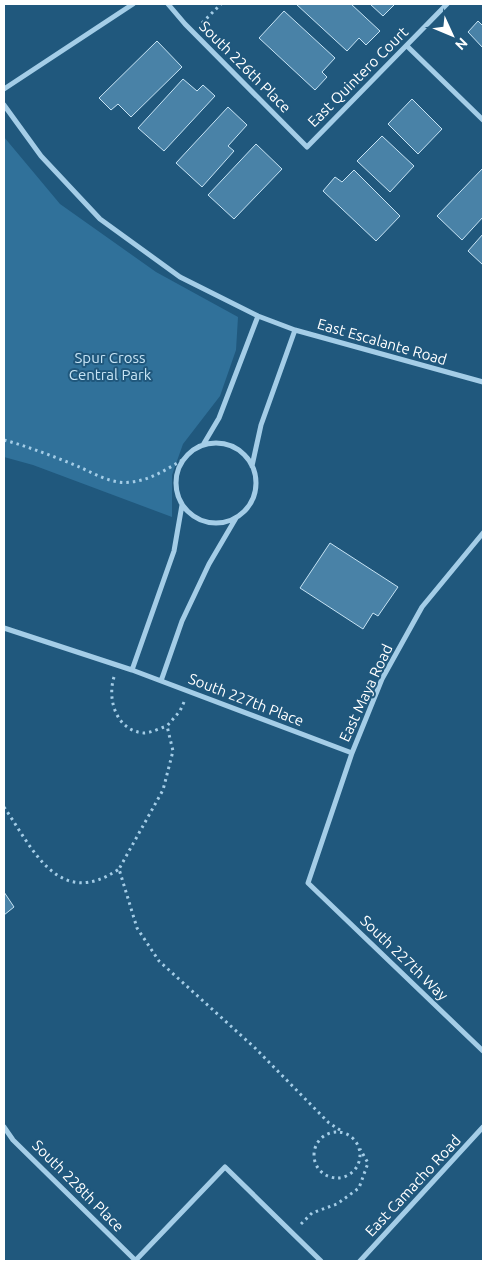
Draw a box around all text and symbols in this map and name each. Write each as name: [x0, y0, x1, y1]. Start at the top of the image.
north arrow: [427, 10, 477, 60]
street label: South 226th Place: [196, 17, 295, 116]
street label: East Quintero Court: [304, 23, 411, 130]
text: N: [452, 35, 471, 53]
street label: East Escalante Road: [315, 315, 449, 368]
park label: Spur Cross Central Park: [69, 349, 152, 383]
street label: East Maya Road: [336, 641, 396, 744]
street label: South 227th Place: [186, 670, 306, 729]
street label: South 227th Way: [357, 912, 452, 1004]
street label: East Camacho Road: [361, 1132, 464, 1240]
street label: South 228th Place: [29, 1136, 128, 1235]

